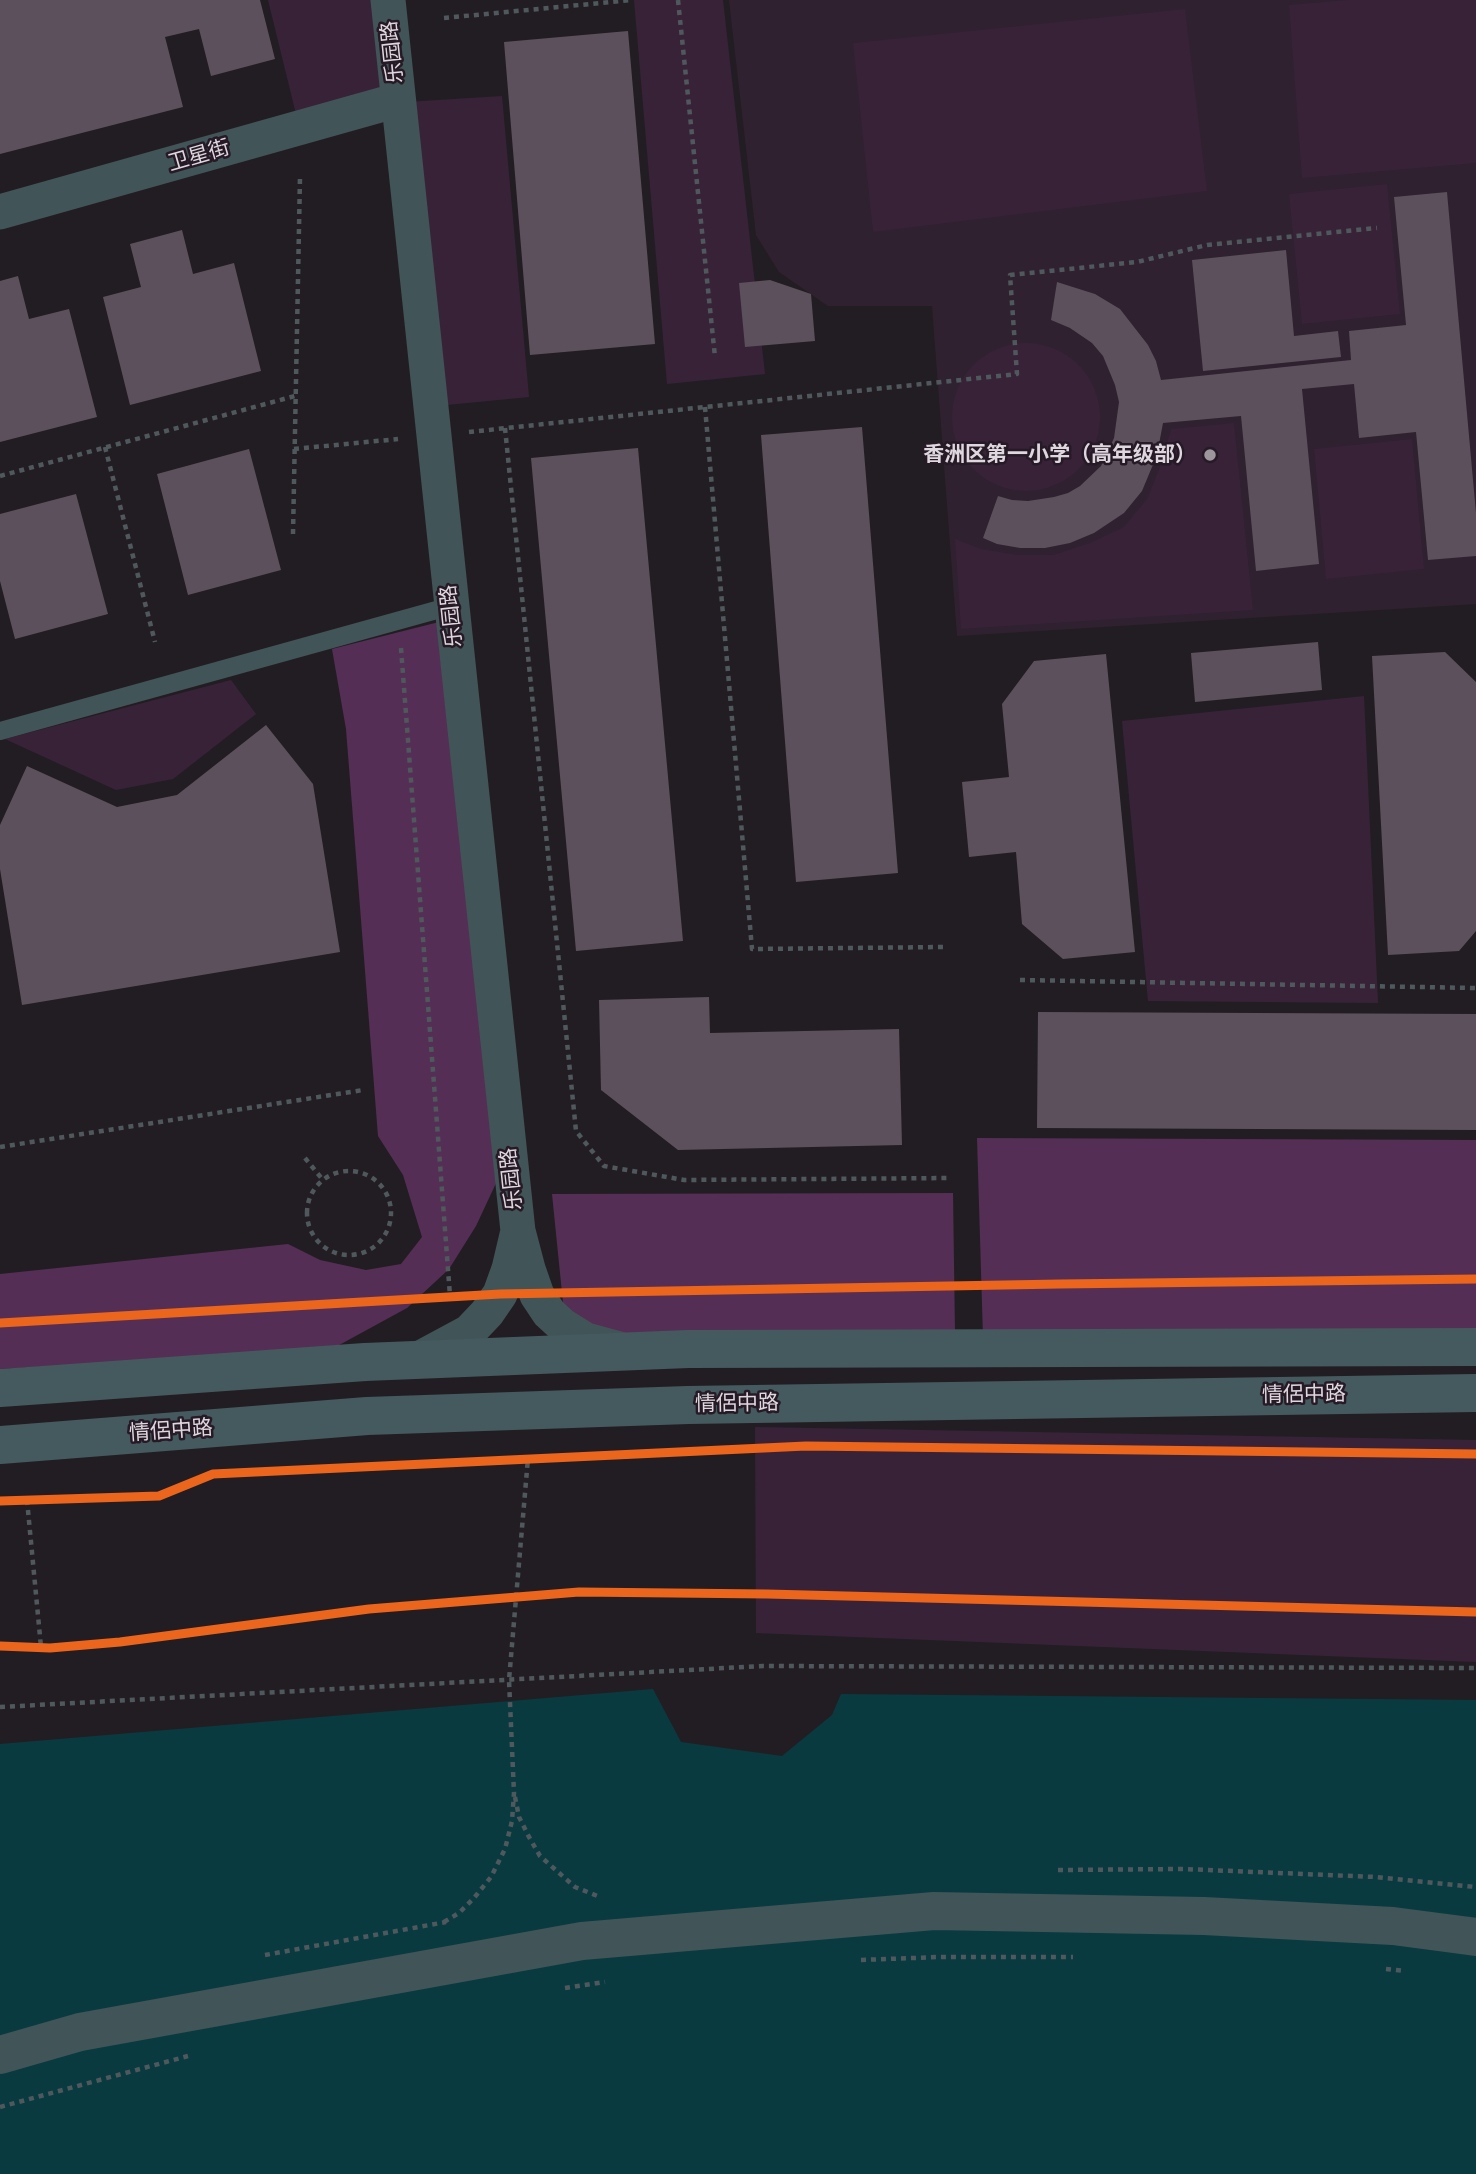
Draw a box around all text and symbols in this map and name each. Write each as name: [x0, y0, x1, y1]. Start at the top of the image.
street label: 乐园路: [377, 19, 409, 85]
street label: 卫星街: [165, 135, 233, 177]
place label: 香洲区第一小学（高年级部）: [923, 442, 1196, 468]
marker: 香洲区第一小学（高年级部）: [1202, 447, 1218, 463]
street label: 乐园路: [436, 583, 468, 649]
street label: 乐园路: [496, 1146, 528, 1212]
street label: 情侶中路: [1262, 1382, 1346, 1408]
street label: 情侶中路: [695, 1391, 779, 1417]
street label: 情侶中路: [128, 1416, 214, 1446]

